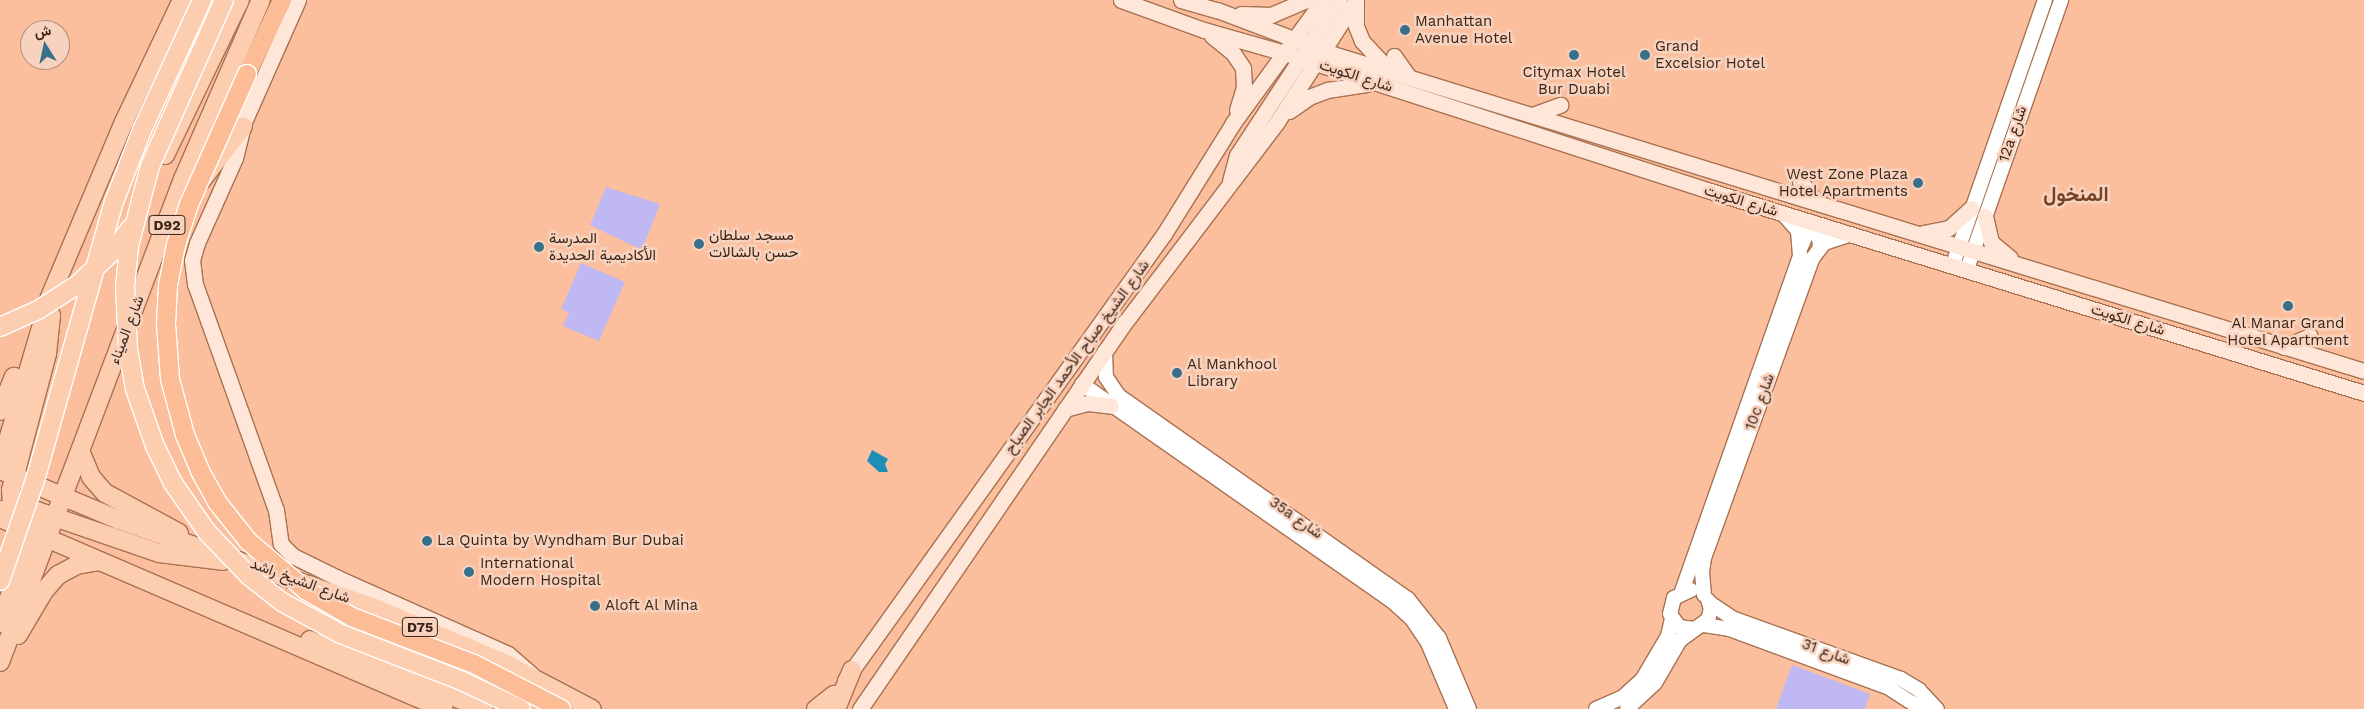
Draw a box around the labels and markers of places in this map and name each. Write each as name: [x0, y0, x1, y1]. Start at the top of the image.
place label: Manhattan Avenue Hotel: [1415, 12, 1512, 47]
marker: Manhattan Avenue Hotel: [1399, 24, 1411, 36]
place label: Grand Excelsior Hotel: [1655, 37, 1765, 72]
marker: Citymax Hotel Bur Duabi: [1568, 49, 1580, 61]
marker: Grand Excelsior Hotel: [1639, 49, 1651, 61]
place label: Citymax Hotel Bur Duabi: [1522, 63, 1626, 98]
place label: West Zone Plaza Hotel Apartments: [1778, 165, 1908, 200]
marker: West Zone Plaza Hotel Apartments: [1912, 177, 1924, 189]
place label: مسجد سلطان حسن بالشالات: [709, 226, 799, 261]
place label: المدرسة الأكاديمية الحديدة: [549, 229, 656, 264]
marker: مسجد سلطان حسن بالشالات: [693, 238, 705, 250]
marker: المدرسة الأكاديمية الحديدة: [533, 241, 545, 253]
marker: Al Manar Grand Hotel Apartment: [2282, 300, 2294, 312]
place label: Al Manar Grand Hotel Apartment: [2227, 314, 2349, 349]
place label: Al Mankhool Library: [1187, 355, 1277, 390]
marker: Al Mankhool Library: [1171, 367, 1183, 379]
place label: La Quinta by Wyndham Bur Dubai: [437, 532, 685, 550]
marker: La Quinta by Wyndham Bur Dubai: [421, 535, 433, 547]
place label: International Modern Hospital: [480, 554, 601, 589]
marker: International Modern Hospital: [462, 565, 476, 579]
place label: Aloft Al Mina: [605, 597, 699, 615]
marker: Aloft Al Mina: [589, 600, 601, 612]

